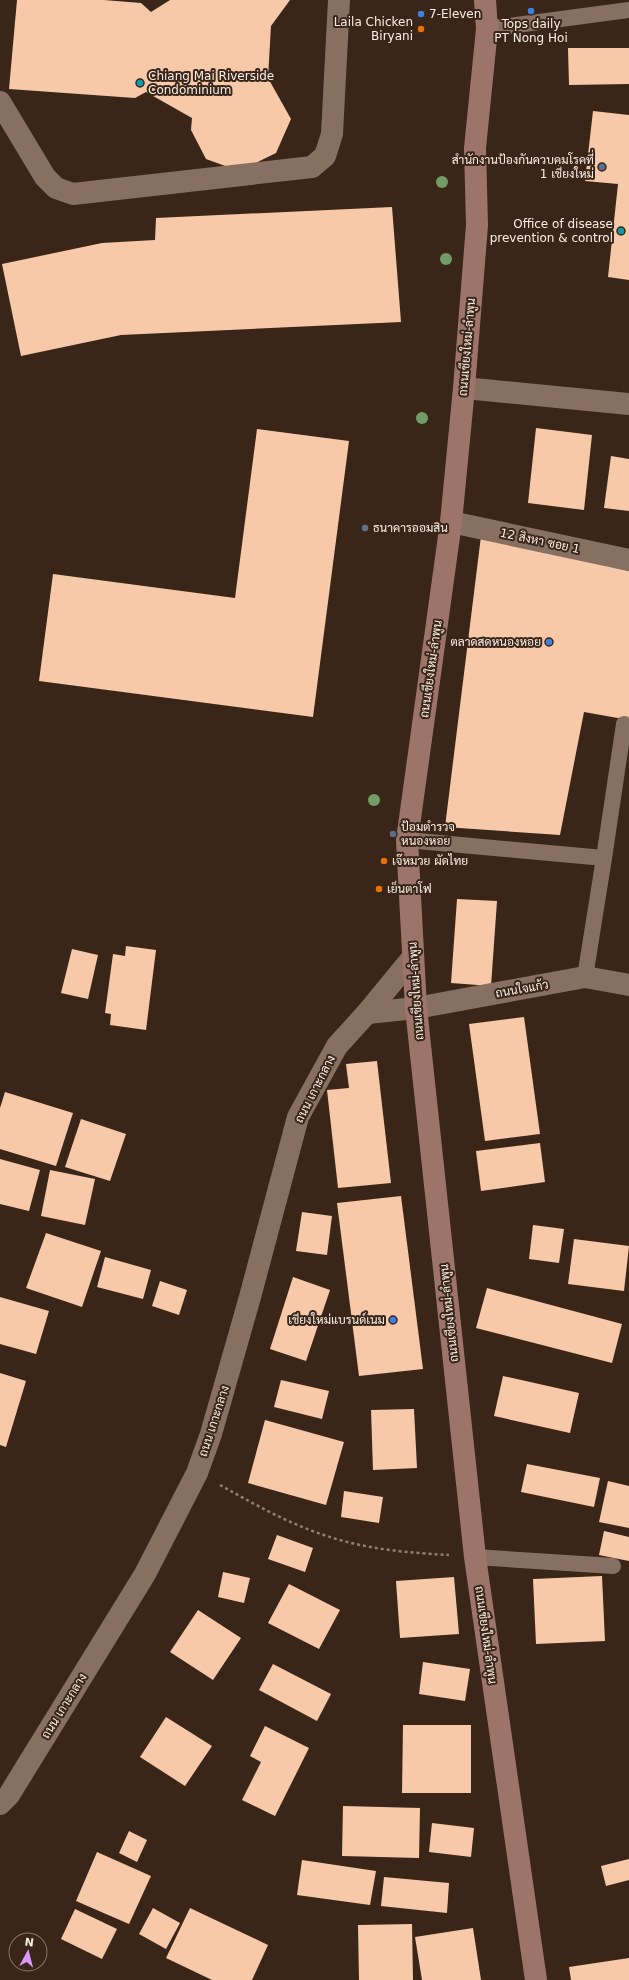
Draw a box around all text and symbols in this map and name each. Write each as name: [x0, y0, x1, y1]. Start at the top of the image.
marker: Tops daily PT Nong Hoi: [526, 6, 536, 16]
place label: 7-Eleven: [429, 7, 481, 21]
marker: 7-Eleven: [416, 9, 426, 19]
place label: Laila Chicken Biryani: [334, 15, 413, 43]
place label: Tops daily PT Nong Hoi: [494, 17, 568, 45]
marker: Laila Chicken Biryani: [416, 24, 426, 34]
place label: Chiang Mai Riverside Condominium: [148, 69, 274, 97]
marker: Chiang Mai Riverside Condominium: [135, 78, 145, 88]
place label: สำนักงานป้องกันควบคุมโรคที่ 1 เชียงใหม่: [452, 149, 594, 181]
marker: สำนักงานป้องกันควบคุมโรคที่ 1 เชียงใหม่: [597, 162, 607, 172]
place label: Office of disease prevention & control: [490, 217, 613, 245]
marker: Office of disease prevention & control: [616, 226, 626, 236]
street label: ถนนเชียงใหม่-ลำพูน: [455, 297, 479, 397]
place label: ธนาคารออมสิน: [373, 521, 448, 535]
marker: ธนาคารออมสิน: [360, 523, 370, 533]
street label: 12 สิงหา ซอย 1: [499, 526, 581, 556]
street label: ถนนเชียงใหม่-ลำพูน: [416, 619, 446, 719]
place label: ตลาดสดหนองหอย: [450, 635, 541, 649]
marker: ตลาดสดหนองหอย: [544, 637, 554, 647]
place label: ป้อมตำรวจ หนองหอย: [401, 820, 455, 848]
marker: ป้อมตำรวจ หนองหอย: [388, 829, 398, 839]
place label: เจ๊หมวย ผัดไทย: [392, 853, 468, 868]
marker: เจ๊หมวย ผัดไทย: [379, 856, 389, 866]
place label: เย็นตาโฟ: [387, 880, 432, 896]
marker: เย็นตาโฟ: [374, 884, 384, 894]
street label: ถนนเชียงใหม่-ลำพูน: [405, 941, 427, 1041]
street label: ถนนใจแก้ว: [494, 976, 550, 1001]
street label: ถนน เกาะกลาง: [292, 1053, 338, 1125]
street label: ถนนเชียงใหม่-ลำพูน: [436, 1263, 462, 1363]
place label: เชียงใหม่แบรนด์เนม: [288, 1312, 385, 1327]
marker: เชียงใหม่แบรนด์เนม: [388, 1315, 398, 1325]
street label: ถนน เกาะกลาง: [196, 1384, 232, 1458]
street label: ถนนเชียงใหม่-ลำพูน: [471, 1585, 501, 1685]
street label: ถนน เกาะกลาง: [38, 1671, 90, 1741]
north arrow: [8, 1932, 48, 1972]
text: N: [24, 1936, 35, 1950]

